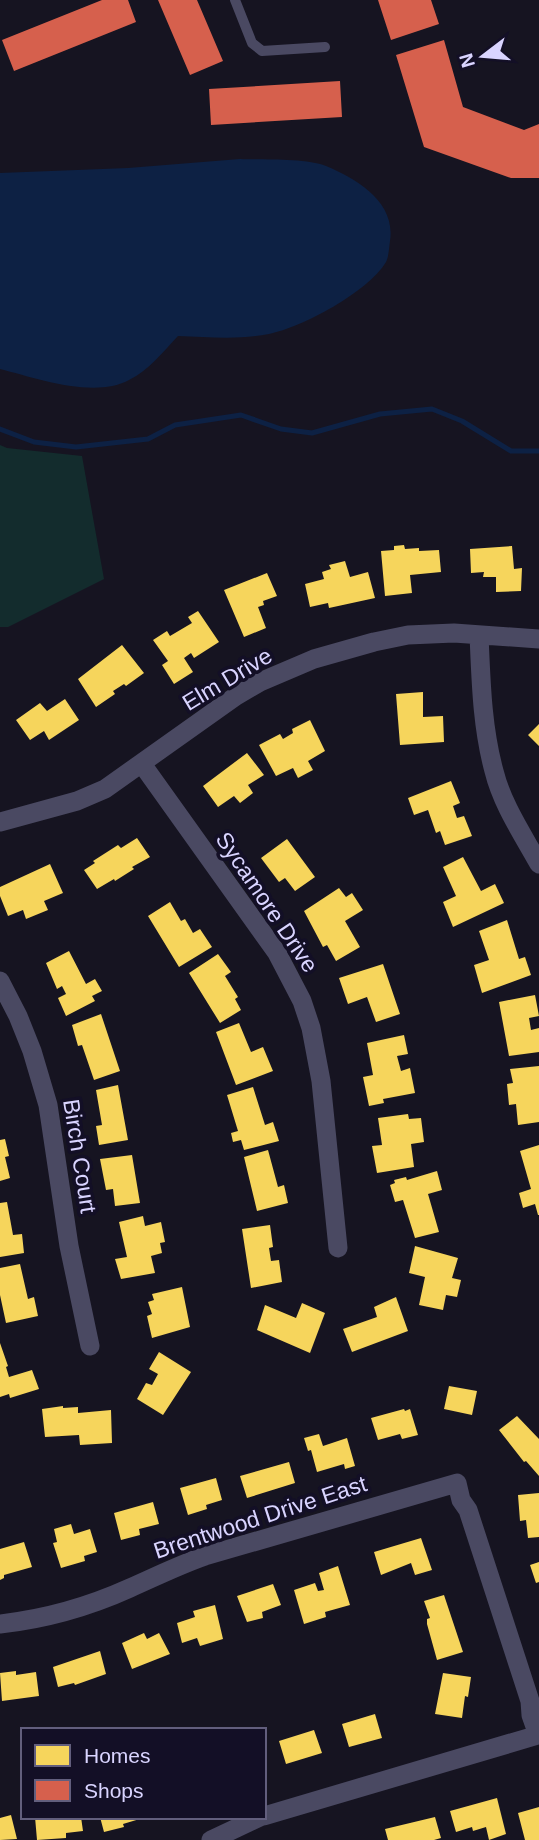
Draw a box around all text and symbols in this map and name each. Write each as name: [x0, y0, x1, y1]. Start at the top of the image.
north arrow: [448, 21, 518, 91]
text: N: [455, 51, 479, 70]
street label: Elm Drive: [178, 642, 276, 716]
street label: Sycamore Drive: [210, 827, 324, 977]
street label: Birch Court: [58, 1097, 102, 1215]
street label: Brentwood Drive East: [150, 1470, 370, 1564]
legend: [21, 1728, 266, 1819]
text: Homes: [84, 1744, 151, 1767]
text: Shops: [84, 1779, 144, 1802]

